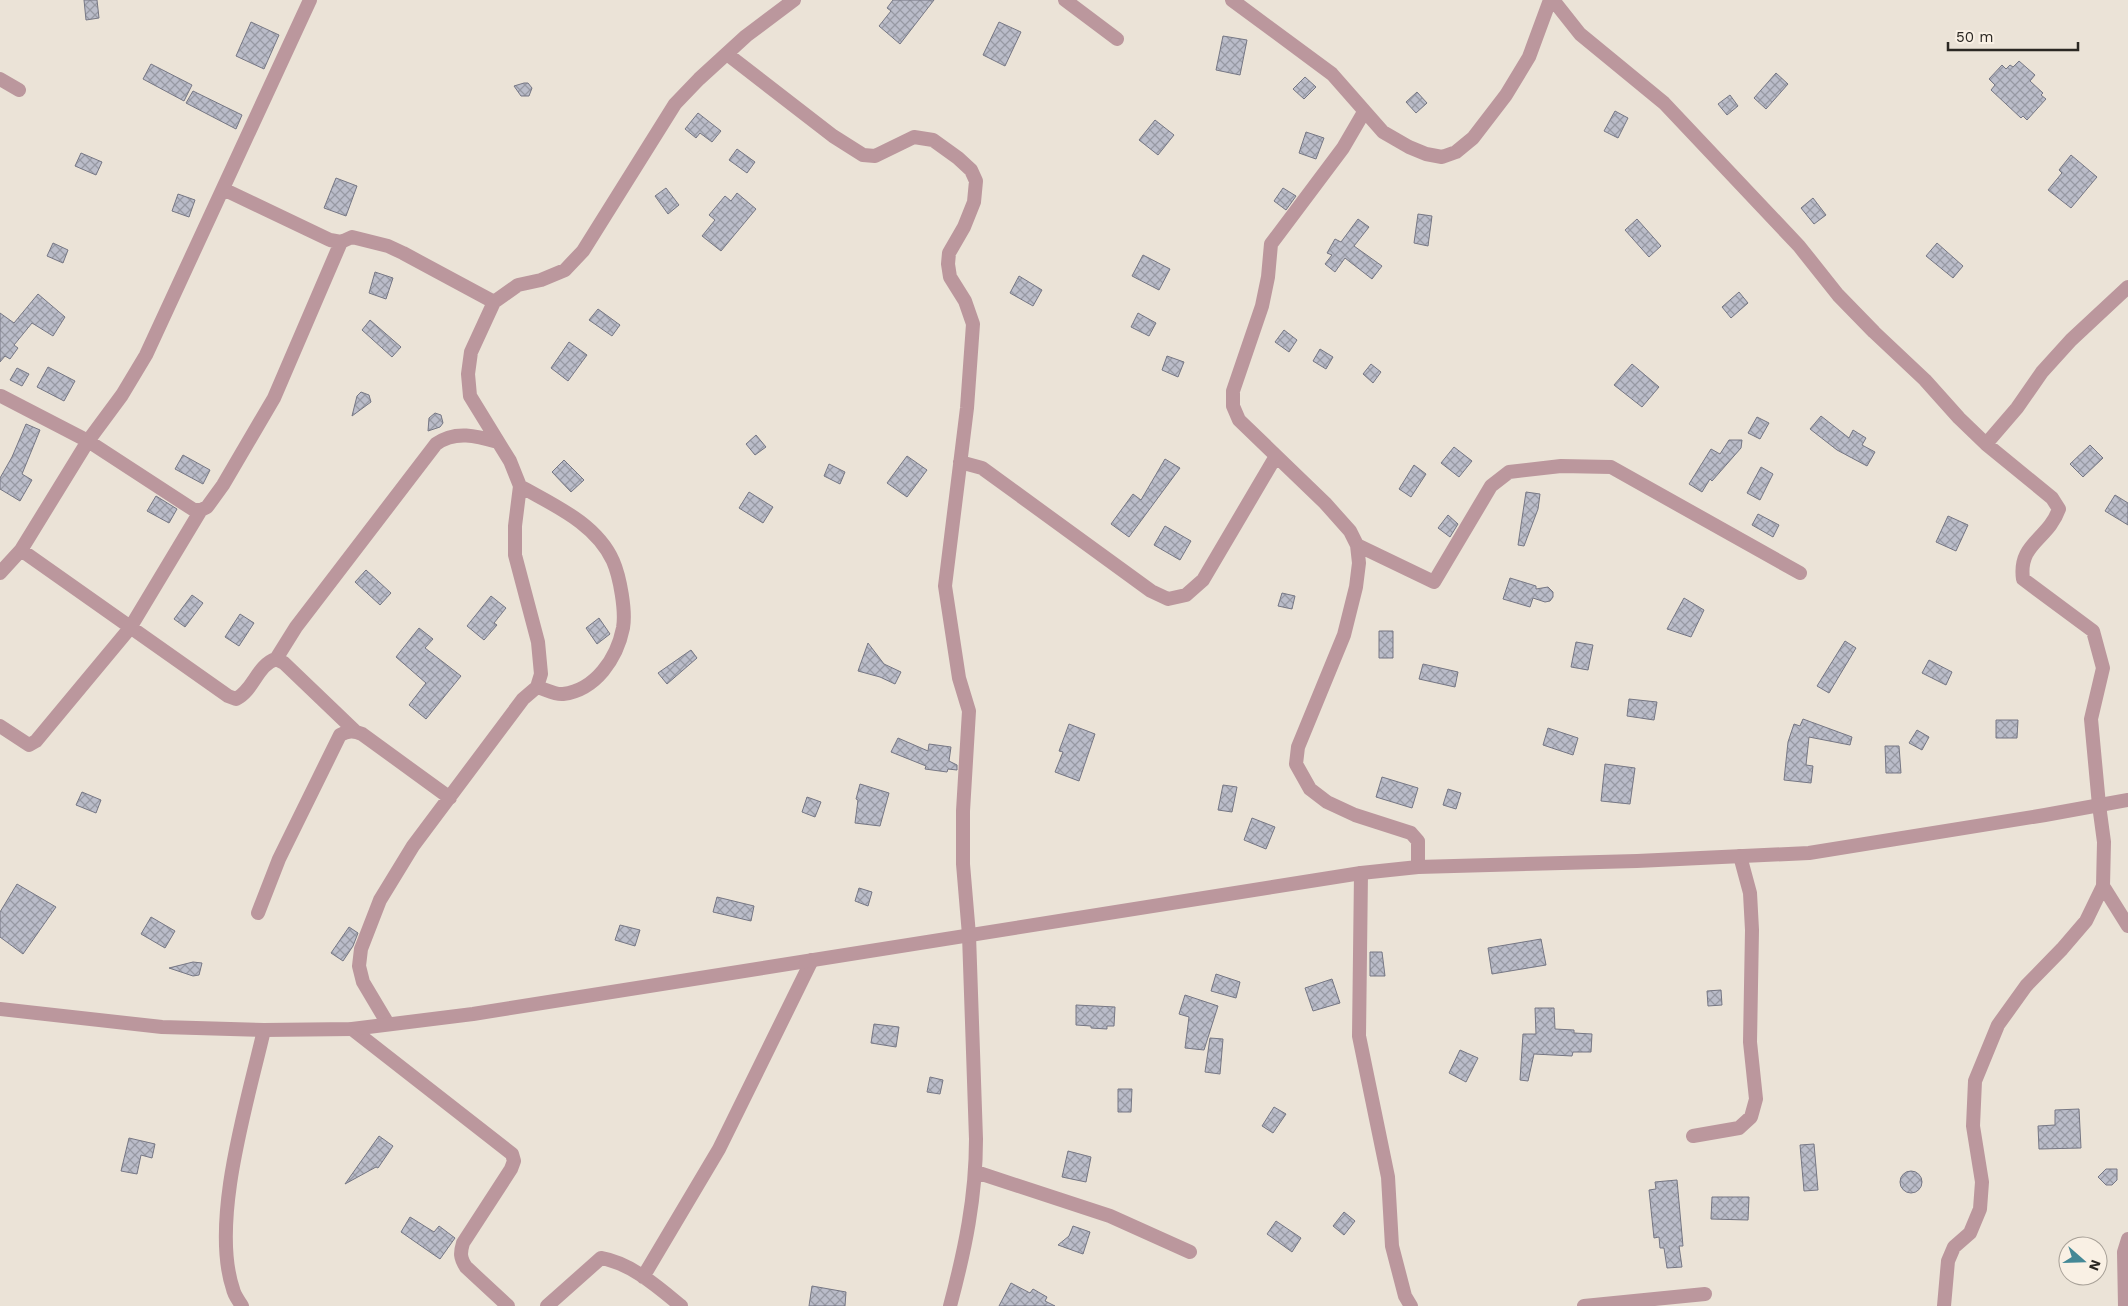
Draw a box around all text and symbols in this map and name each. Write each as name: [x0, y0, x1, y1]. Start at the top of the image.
scale bar: [1948, 20, 2078, 52]
text: 50 m: [1956, 28, 1993, 46]
north arrow: [2058, 1236, 2108, 1286]
text: N: [2086, 1258, 2105, 1273]

